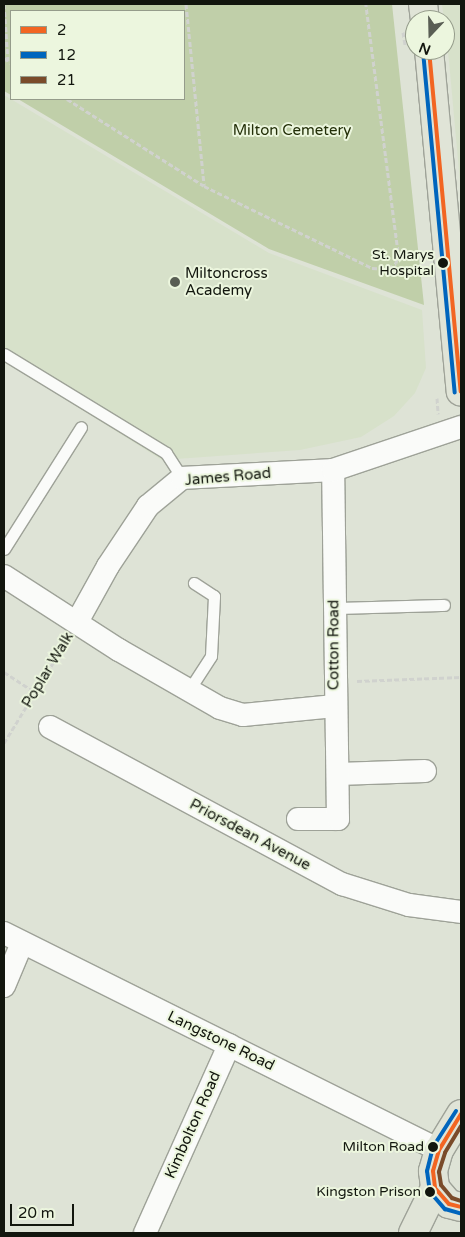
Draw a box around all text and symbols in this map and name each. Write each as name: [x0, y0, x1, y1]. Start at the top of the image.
legend: [10, 10, 185, 100]
north arrow: [405, 10, 455, 60]
text: 2: [57, 21, 66, 39]
text: N: [417, 39, 433, 58]
text: 12: [57, 46, 76, 64]
text: 21: [57, 71, 76, 89]
park label: Milton Cemetery: [233, 122, 351, 140]
place label: St. Marys Hospital: [372, 247, 434, 280]
marker: St. Marys Hospital: [438, 258, 448, 268]
place label: Miltoncross Academy: [185, 264, 268, 299]
marker: Miltoncross Academy: [169, 276, 181, 288]
street label: James Road: [184, 464, 272, 490]
street label: Cotton Road: [325, 600, 343, 690]
street label: Poplar Walk: [18, 629, 78, 711]
street label: Priorsdean Avenue: [186, 795, 314, 875]
street label: Langstone Road: [165, 1007, 277, 1075]
street label: Kimbolton Road: [161, 1069, 225, 1181]
place label: Milton Road: [343, 1139, 424, 1155]
marker: Milton Road: [428, 1142, 438, 1152]
place label: Kingston Prison: [316, 1184, 421, 1200]
marker: Kingston Prison: [425, 1187, 435, 1197]
scale bar: [12, 1194, 76, 1226]
text: 20 m: [18, 1204, 55, 1222]

